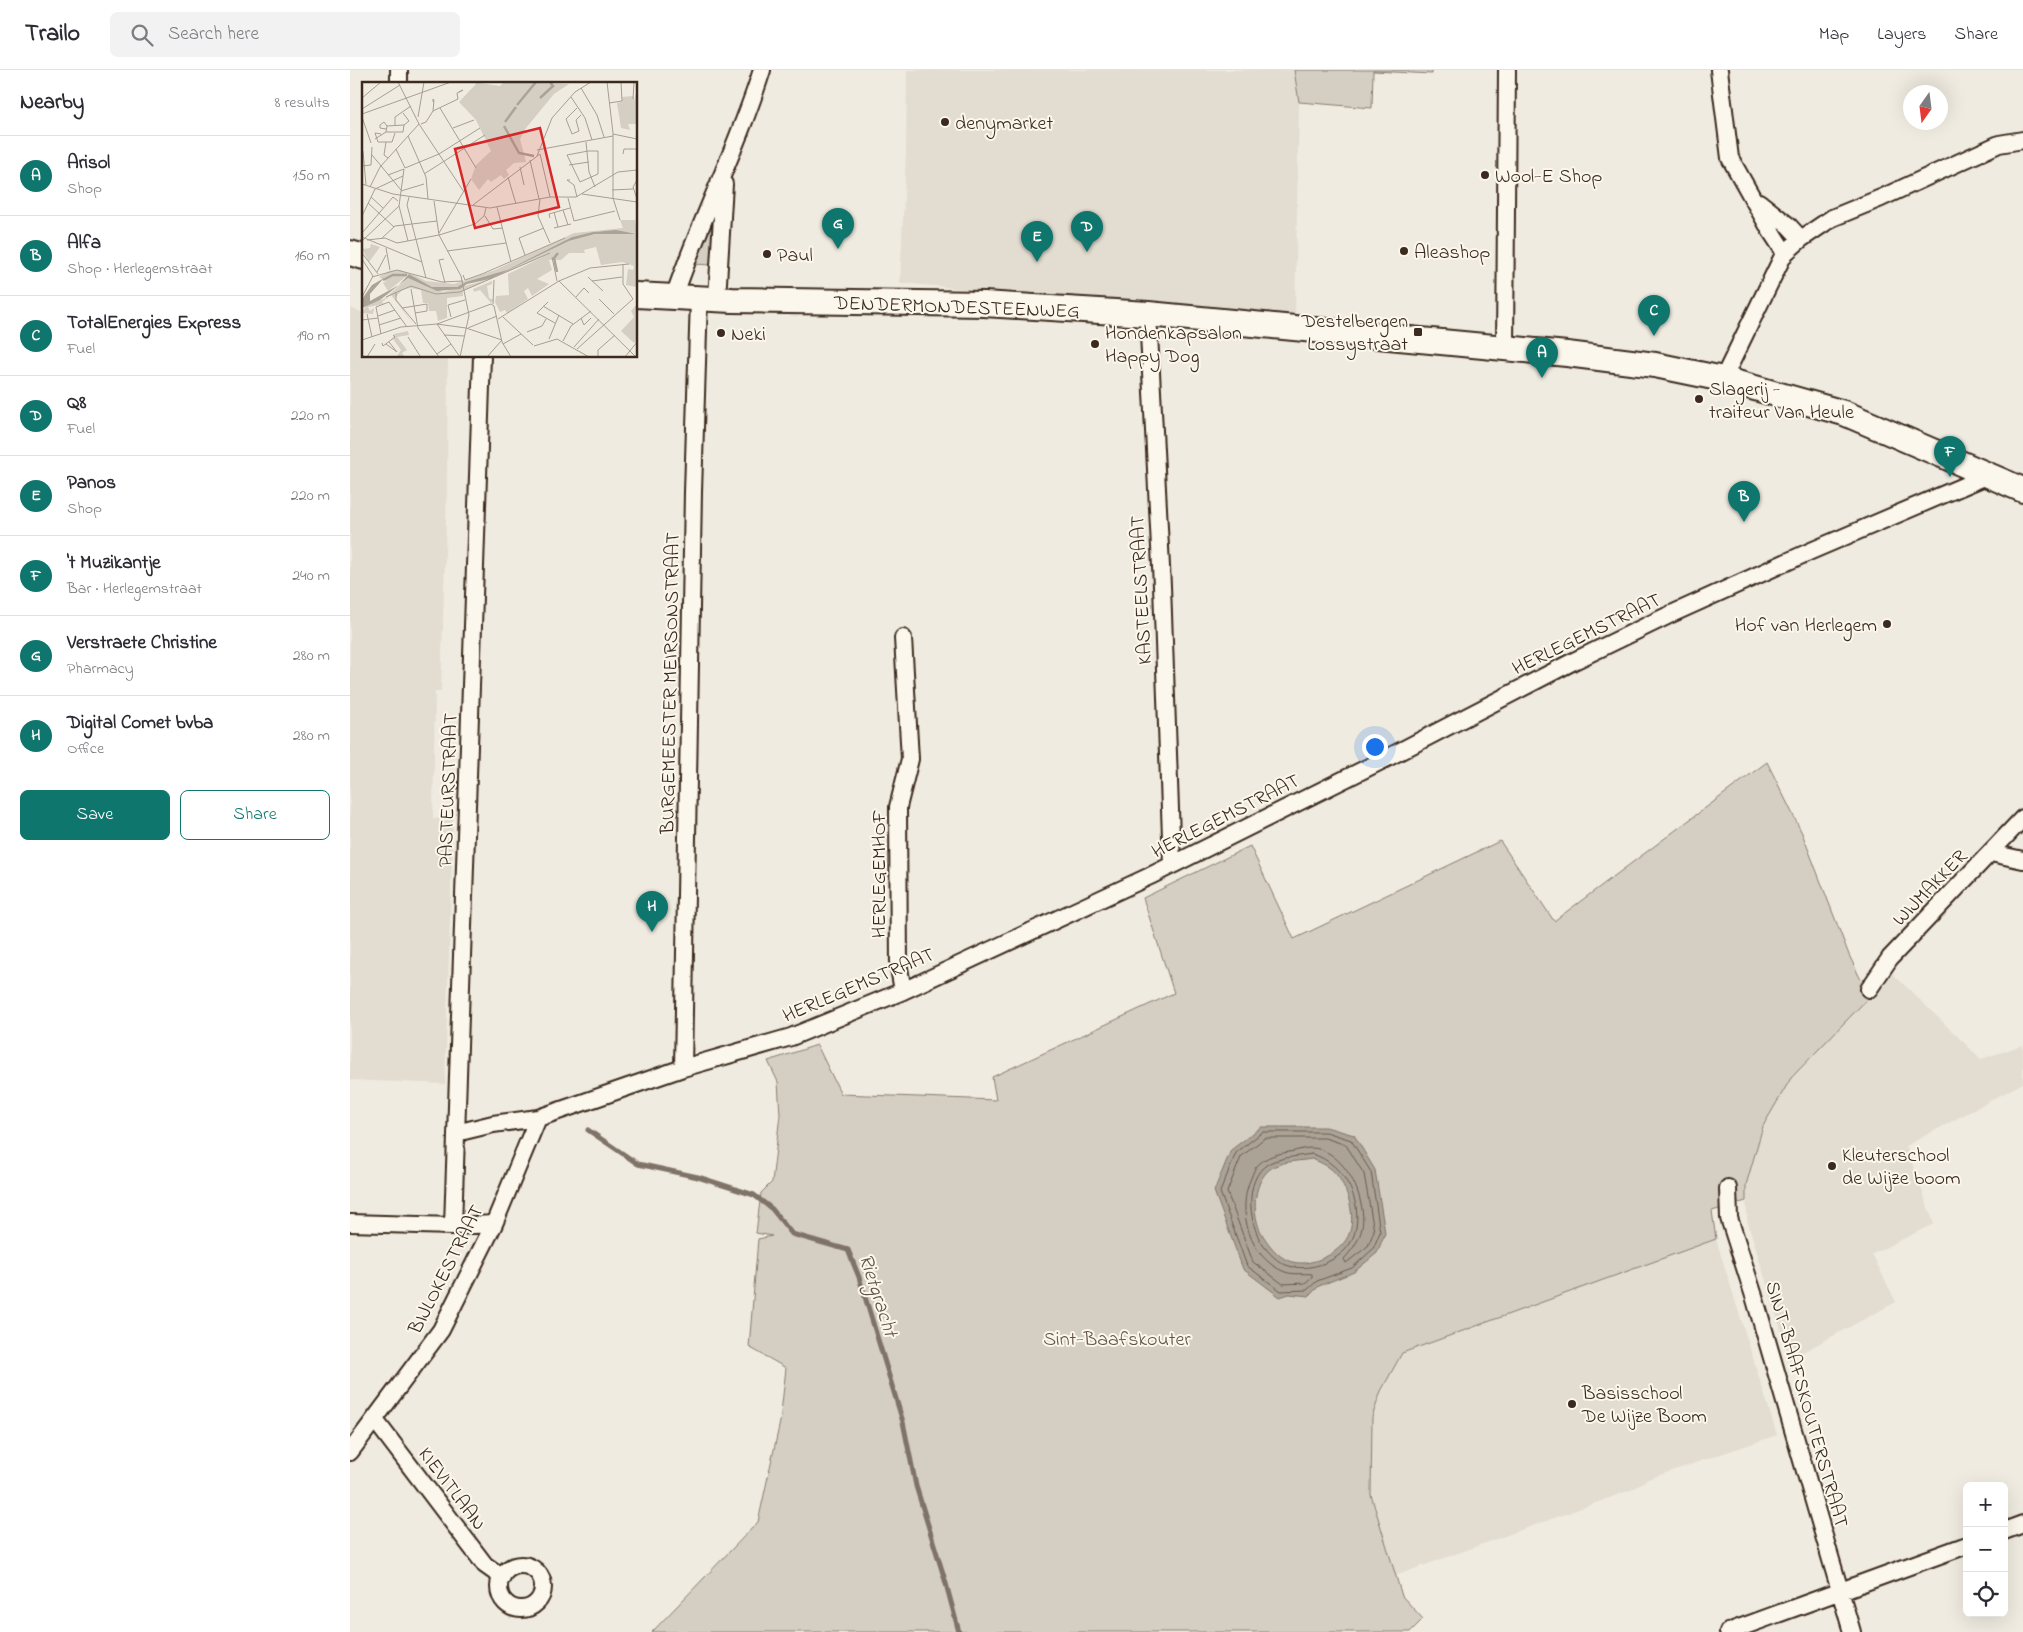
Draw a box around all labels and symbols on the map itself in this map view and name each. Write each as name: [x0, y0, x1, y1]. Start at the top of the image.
inset map: [362, 82, 638, 358]
north arrow: [1903, 85, 1948, 130]
place label: denymarket: [955, 110, 1053, 139]
marker: denymarket: [939, 116, 951, 128]
place label: Wool-E Shop: [1495, 163, 1602, 192]
marker: Wool-E Shop: [1479, 169, 1491, 181]
pin: G: [822, 208, 854, 249]
pin: D: [1071, 211, 1103, 252]
pin: E: [1021, 221, 1053, 262]
place label: Aleashop: [1414, 239, 1491, 268]
place label: Paul: [777, 242, 813, 271]
marker: Aleashop: [1398, 245, 1410, 257]
marker: Paul: [761, 248, 773, 260]
street label: DENDERMONDESTEENWEG: [833, 290, 1080, 327]
pin: C: [1638, 295, 1670, 336]
place label: Destelbergen Lossystraat: [1301, 308, 1408, 360]
place label: Hondenkapsalon Happy Dog: [1105, 320, 1242, 373]
place label: Neki: [731, 321, 766, 350]
marker: Destelbergen Lossystraat: [1412, 326, 1424, 338]
marker: Neki: [715, 327, 727, 339]
pin: A: [1526, 337, 1558, 378]
marker: Hondenkapsalon Happy Dog: [1089, 338, 1101, 350]
place label: Slagerij - traiteur Van Heule: [1709, 376, 1854, 428]
marker: Slagerij - traiteur Van Heule: [1693, 393, 1705, 405]
pin: F: [1934, 436, 1966, 477]
pin: B: [1728, 481, 1760, 522]
street label: KASTEELSTRAAT: [1124, 515, 1161, 665]
street label: BURGEMEESTER MEIRSONSTRAAT: [654, 532, 689, 835]
street label: HERLEGEMSTRAAT: [1508, 587, 1667, 684]
place label: Hof van Herlegem: [1735, 612, 1877, 642]
marker: Hof van Herlegem: [1881, 618, 1893, 630]
street label: PASTEURSTRAAT: [432, 712, 467, 868]
your location: [1362, 734, 1388, 760]
street label: HERLEGEMSTRAAT: [1147, 767, 1305, 867]
street label: HERLEGEMHOF: [866, 810, 895, 938]
street label: WIJMAKKER: [1887, 843, 1976, 934]
pin: H: [636, 891, 668, 932]
street label: HERLEGEMSTRAAT: [778, 941, 939, 1031]
place label: Kleuterschool de Wijze boom: [1842, 1142, 1961, 1194]
marker: Kleuterschool de Wijze boom: [1826, 1160, 1838, 1172]
street label: BIJLOKESTRAAT: [402, 1200, 492, 1341]
water label: Rietgracht: [849, 1250, 905, 1343]
street label: SINT-BAAFSKOUTERSTRAAT: [1756, 1278, 1855, 1531]
park label: Sint-Baafskouter: [1043, 1326, 1192, 1355]
place label: Basisschool De Wijze Boom: [1581, 1380, 1707, 1432]
marker: Basisschool De Wijze Boom: [1566, 1398, 1578, 1410]
street label: KIEVITLAAN: [410, 1442, 492, 1537]

